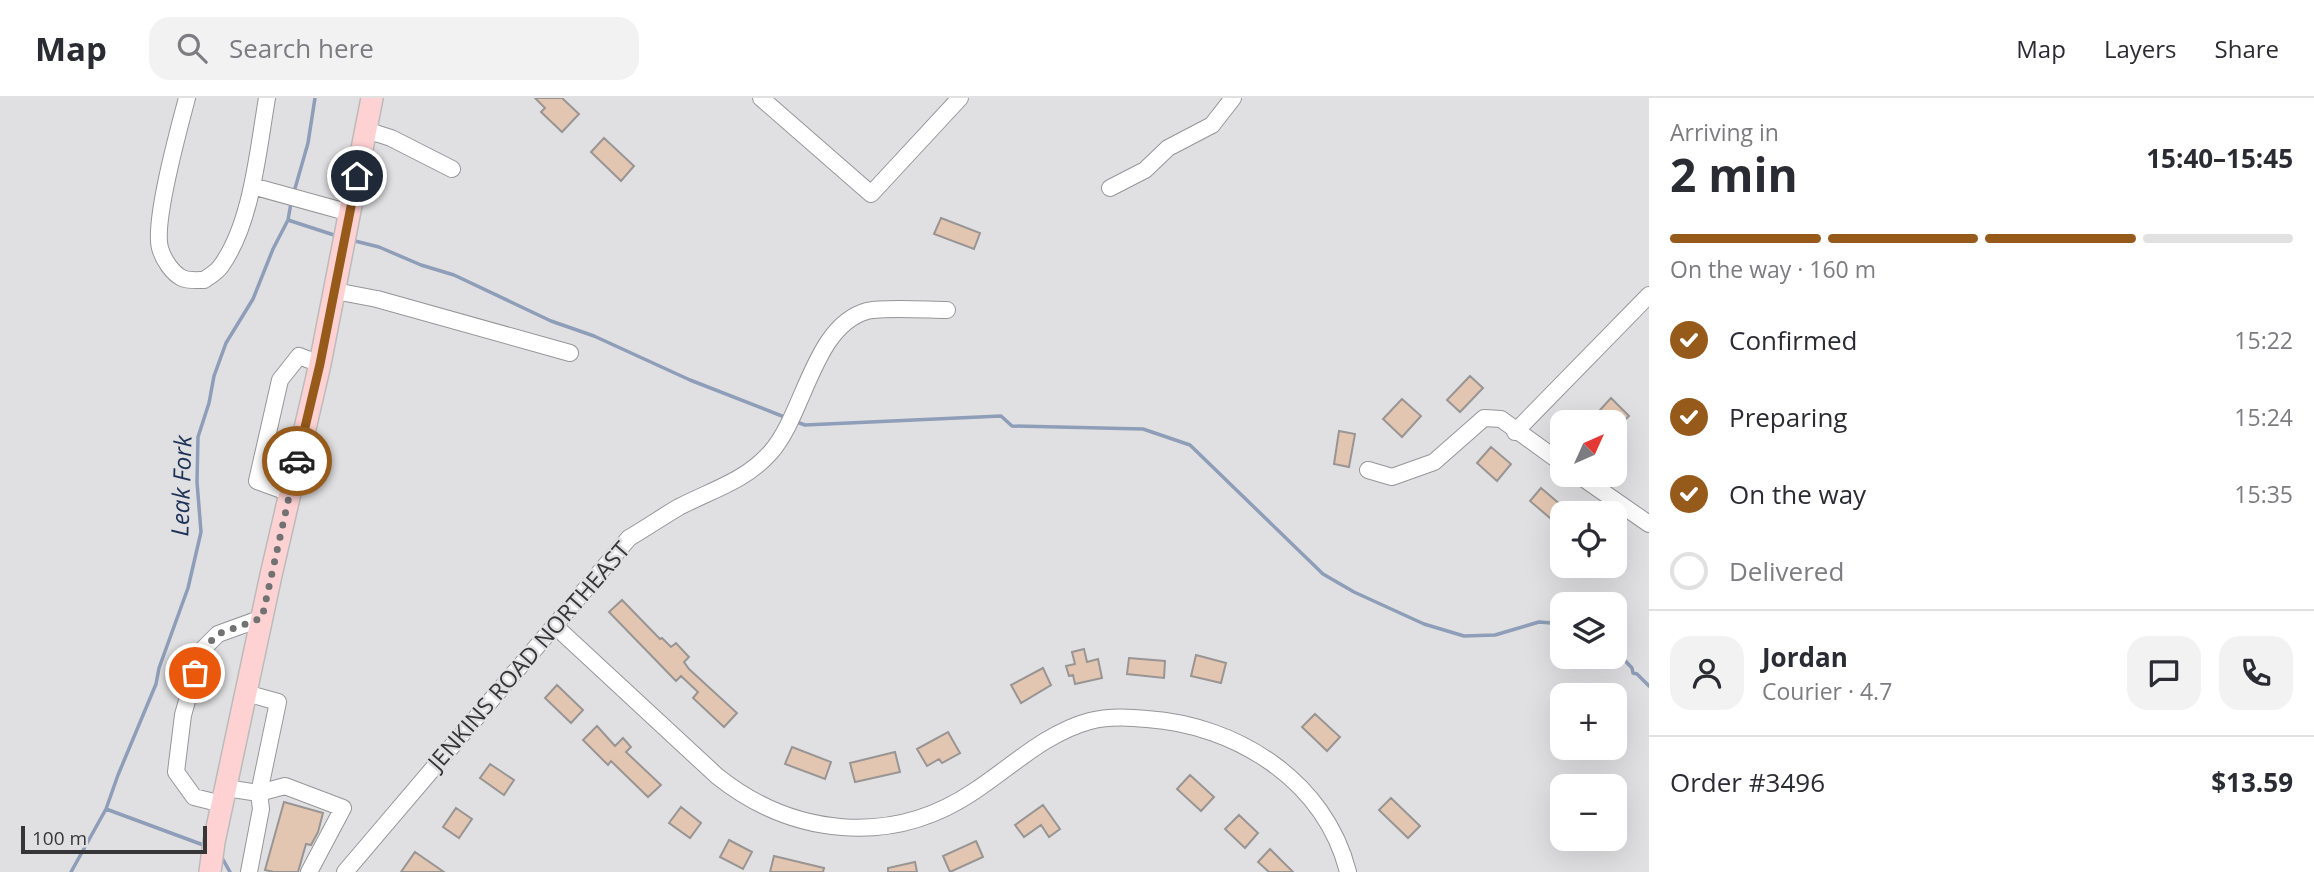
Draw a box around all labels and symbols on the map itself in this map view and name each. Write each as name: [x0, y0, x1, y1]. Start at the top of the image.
pin: [327, 146, 387, 206]
north arrow: [1550, 410, 1628, 486]
courier: [262, 426, 332, 496]
water label: Leak Fork: [162, 434, 199, 537]
street label: JENKINS ROAD NORTHEAST: [419, 534, 637, 778]
pin: [165, 643, 225, 703]
scale bar: [21, 823, 206, 855]

